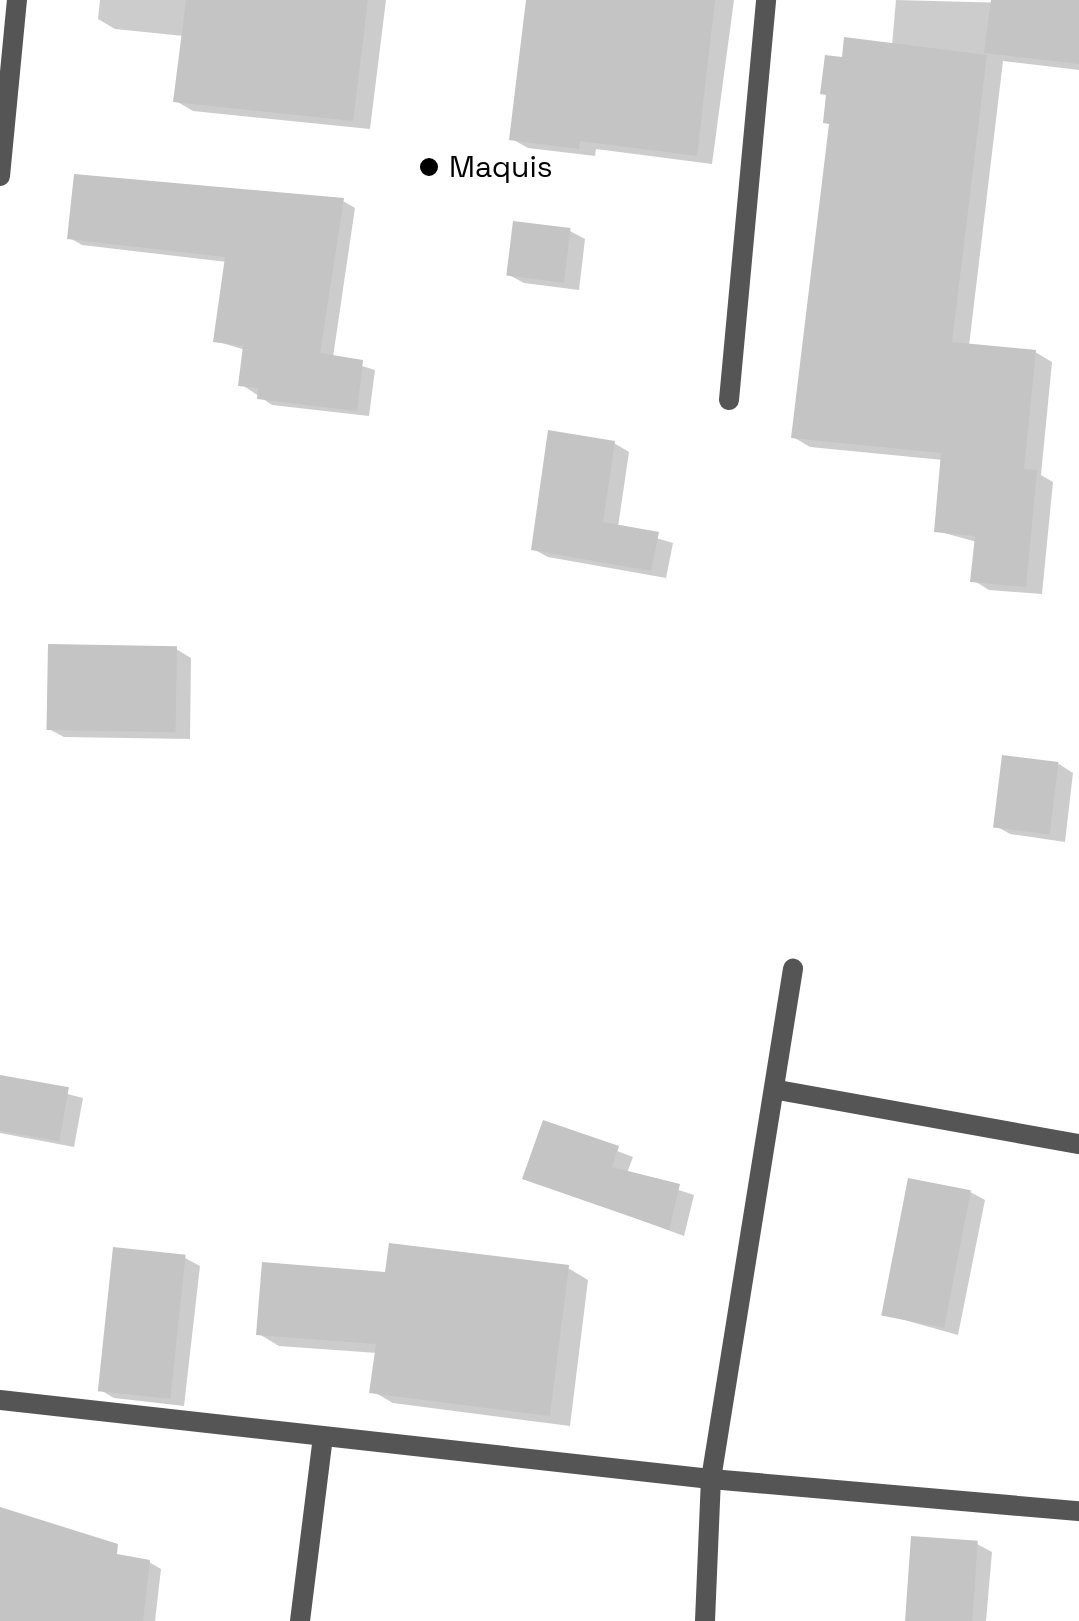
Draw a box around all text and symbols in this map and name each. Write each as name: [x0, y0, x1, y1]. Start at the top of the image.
place label: Maquis: [449, 149, 553, 185]
marker: Maquis: [418, 156, 440, 178]

